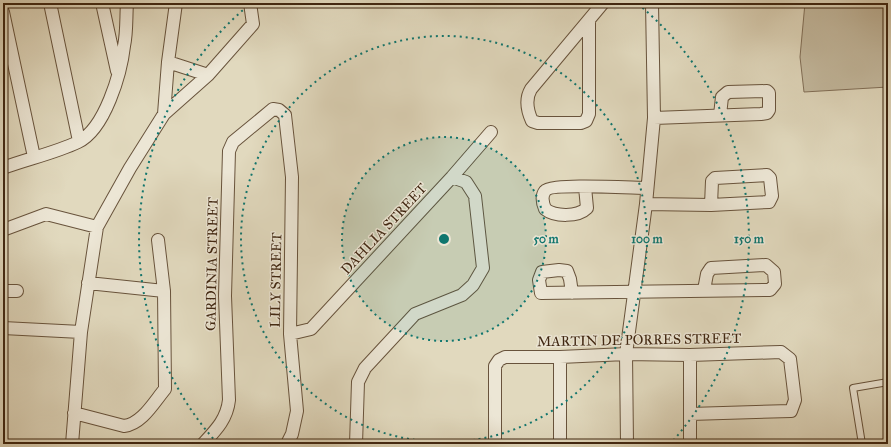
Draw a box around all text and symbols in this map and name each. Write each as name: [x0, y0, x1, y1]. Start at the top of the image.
street label: DAHLIA STREET: [337, 180, 431, 278]
street label: GARDINIA STREET: [202, 197, 222, 331]
street label: LILY STREET: [267, 232, 285, 328]
centre of rings: [437, 232, 451, 246]
text: 50 m: [533, 232, 560, 246]
text: 100 m: [631, 232, 664, 246]
text: 150 m: [734, 232, 765, 246]
street label: MARTIN DE PORRES STREET: [537, 330, 742, 350]

